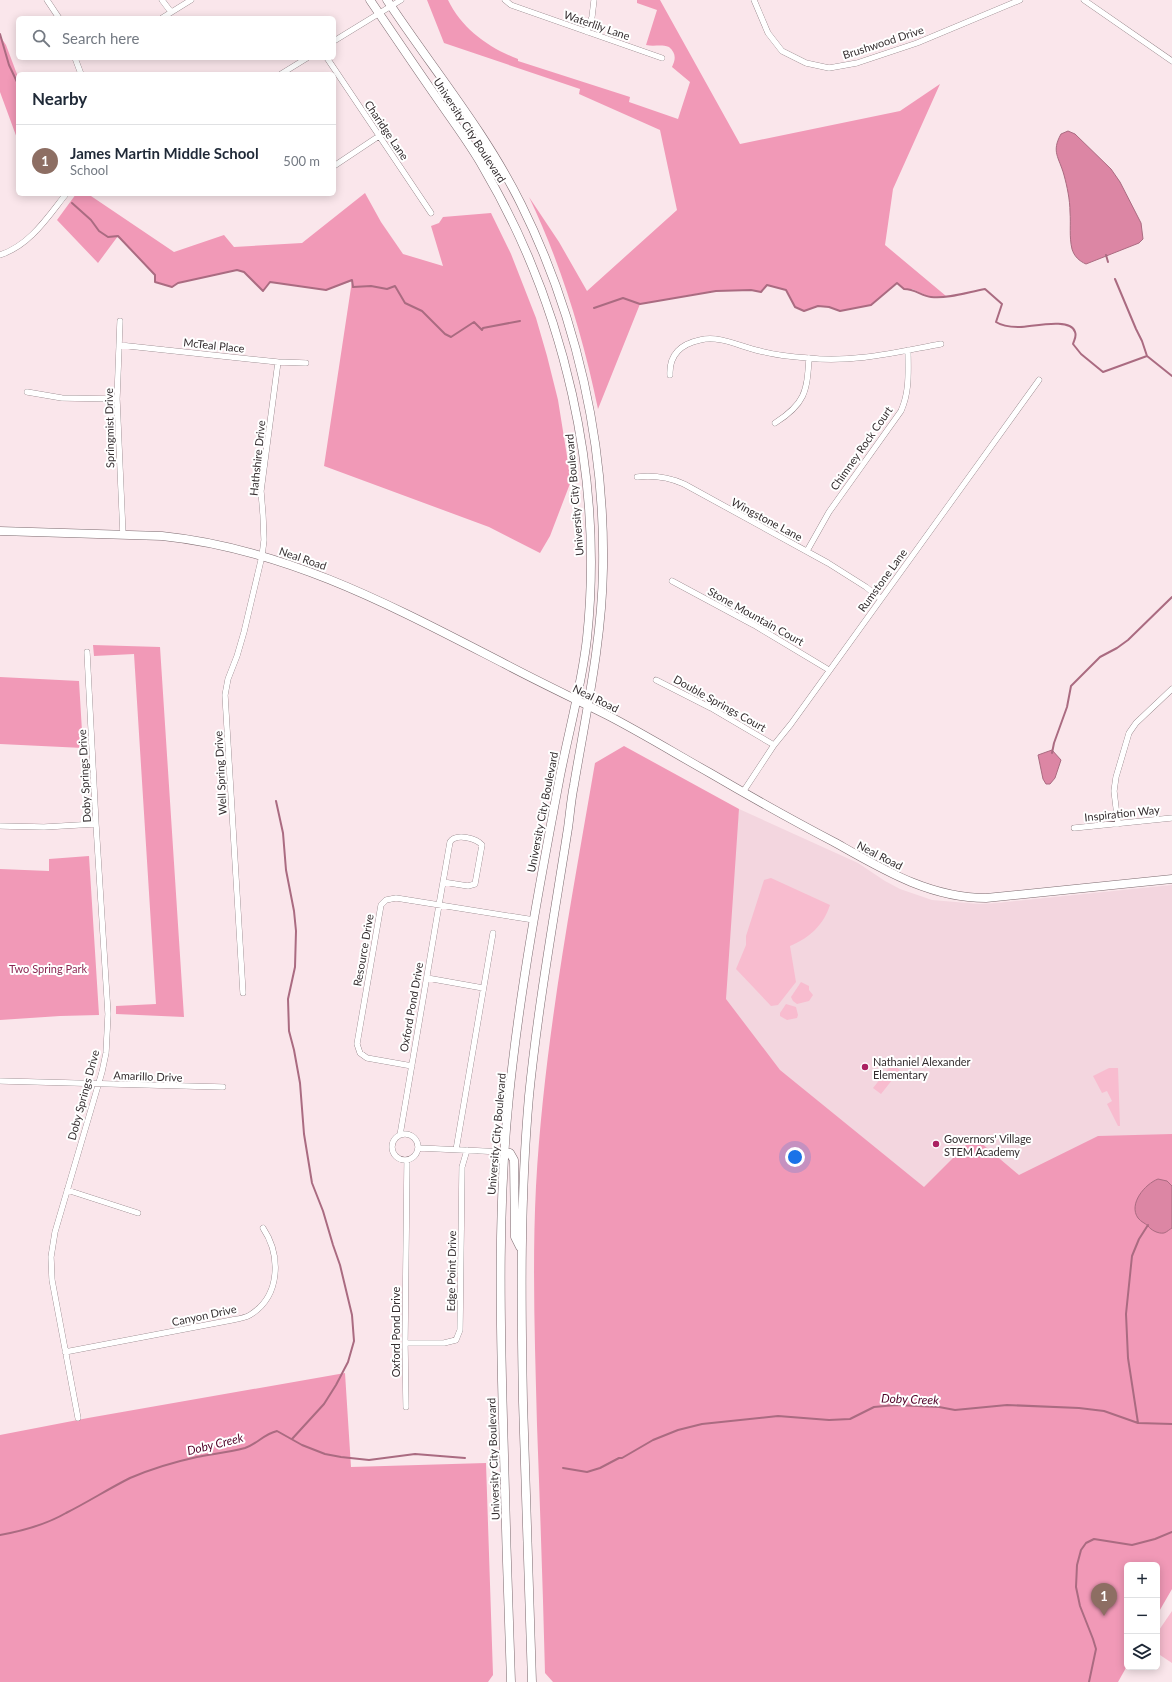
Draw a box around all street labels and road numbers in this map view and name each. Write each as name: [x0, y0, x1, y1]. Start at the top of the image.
street label: Waterlily Lane: [562, 8, 632, 42]
street label: Brushwood Drive: [841, 23, 925, 61]
street label: University City Boulevard: [431, 75, 509, 185]
street label: Charidge Lane: [362, 98, 412, 162]
street label: McTeal Place: [183, 335, 245, 355]
street label: Springmist Drive: [102, 388, 116, 468]
street label: Chimney Rock Court: [827, 404, 895, 492]
street label: Hathshire Drive: [247, 419, 267, 496]
street label: University City Boulevard: [562, 433, 586, 557]
street label: Wingstone Lane: [729, 495, 805, 543]
street label: Neal Road: [278, 544, 328, 572]
street label: Rumstone Lane: [855, 546, 909, 614]
street label: Stone Mountain Court: [706, 584, 806, 648]
street label: Double Springs Court: [672, 672, 769, 734]
street label: Neal Road: [571, 681, 621, 715]
street label: Doby Springs Drive: [75, 729, 93, 823]
street label: Well Spring Drive: [211, 730, 229, 815]
street label: University City Boulevard: [524, 751, 560, 873]
street label: Inspiration Way: [1084, 803, 1161, 823]
street label: Neal Road: [855, 838, 905, 872]
street label: Resource Drive: [350, 913, 376, 987]
street label: Oxford Pond Drive: [397, 961, 425, 1053]
street label: Doby Springs Drive: [65, 1048, 101, 1142]
street label: Amarillo Drive: [113, 1068, 183, 1084]
street label: University City Boulevard: [484, 1072, 508, 1196]
street label: Edge Point Drive: [444, 1230, 458, 1311]
street label: Oxford Pond Drive: [389, 1286, 402, 1377]
street label: Canyon Drive: [170, 1302, 238, 1328]
street label: University City Boulevard: [484, 1398, 502, 1520]

